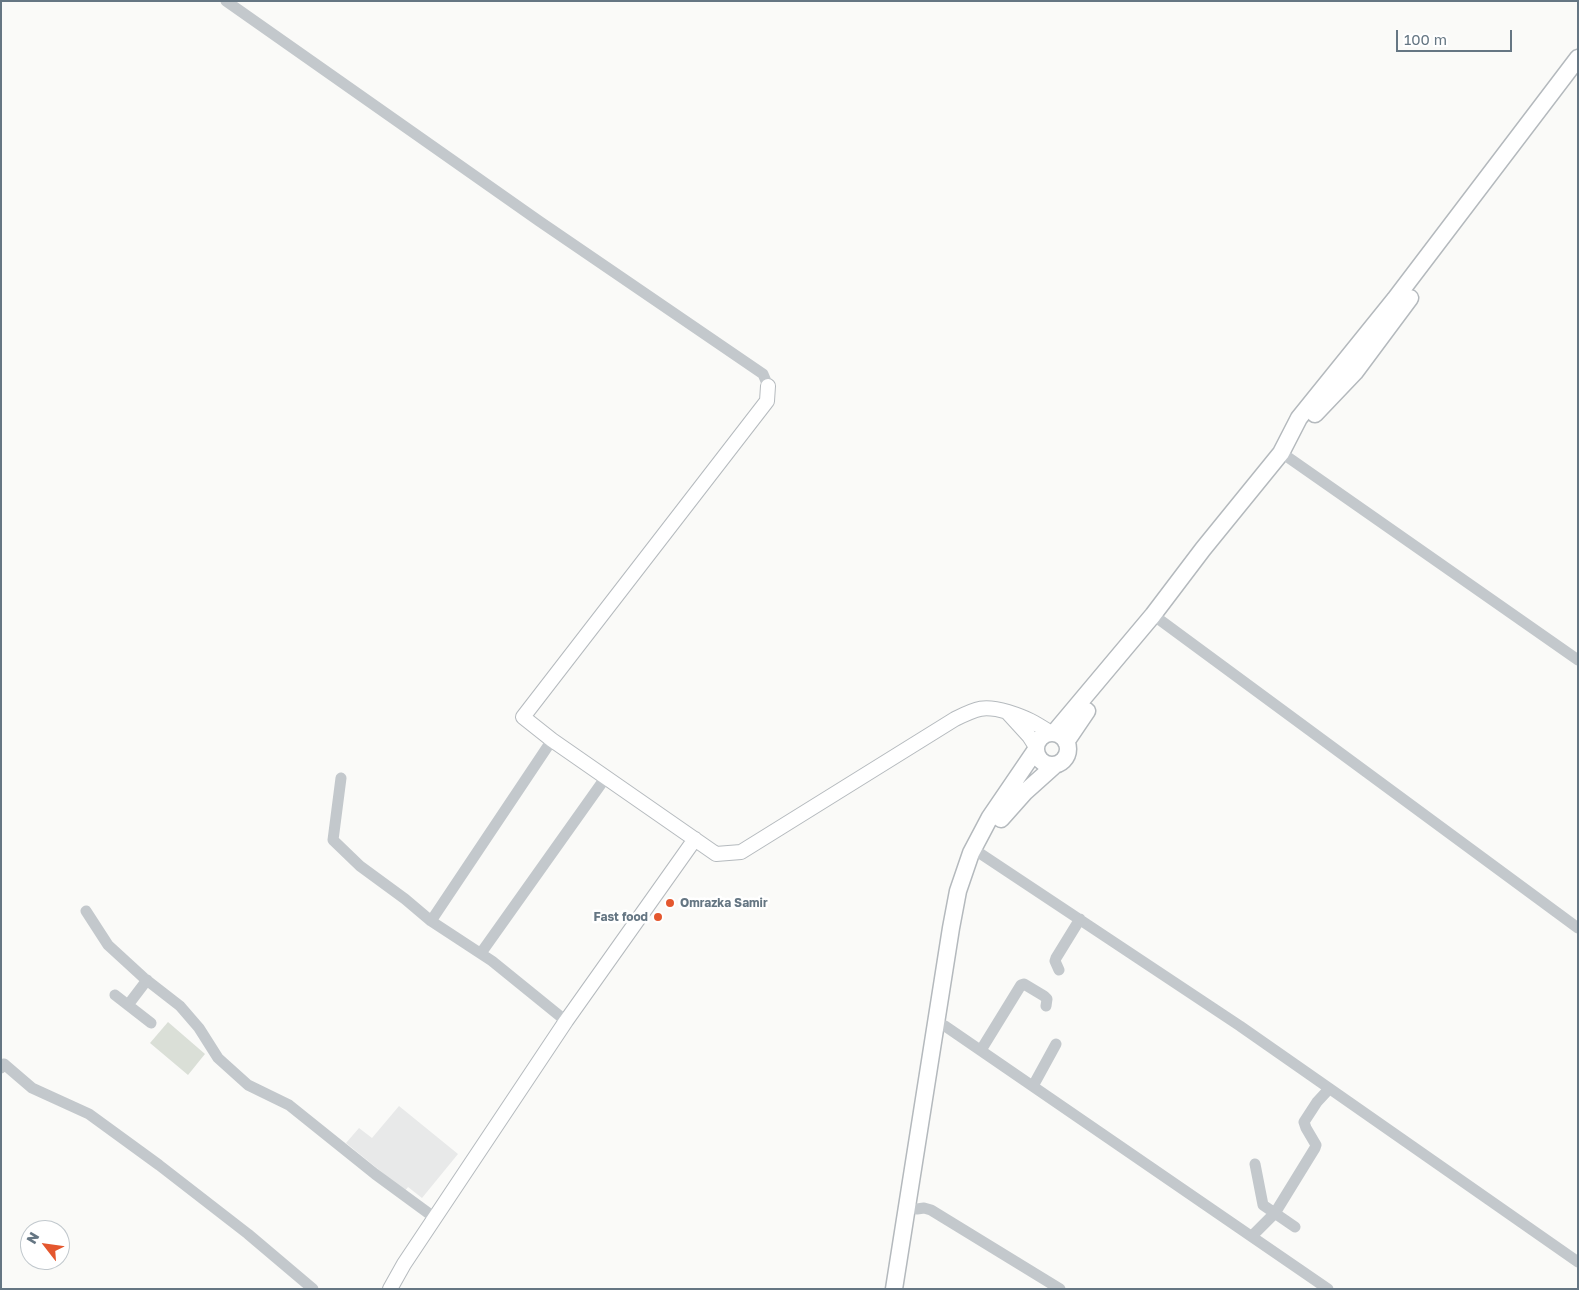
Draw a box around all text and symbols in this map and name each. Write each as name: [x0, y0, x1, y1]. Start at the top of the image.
scale bar: [1399, 20, 1515, 52]
text: 100 m: [1404, 30, 1447, 48]
place label: Omrazka Samir: [680, 896, 768, 910]
marker: Omrazka Samir: [664, 897, 676, 909]
place label: Fast food: [594, 910, 648, 924]
marker: Fast food: [652, 911, 664, 923]
north arrow: [20, 1220, 70, 1270]
text: N: [22, 1229, 42, 1247]

